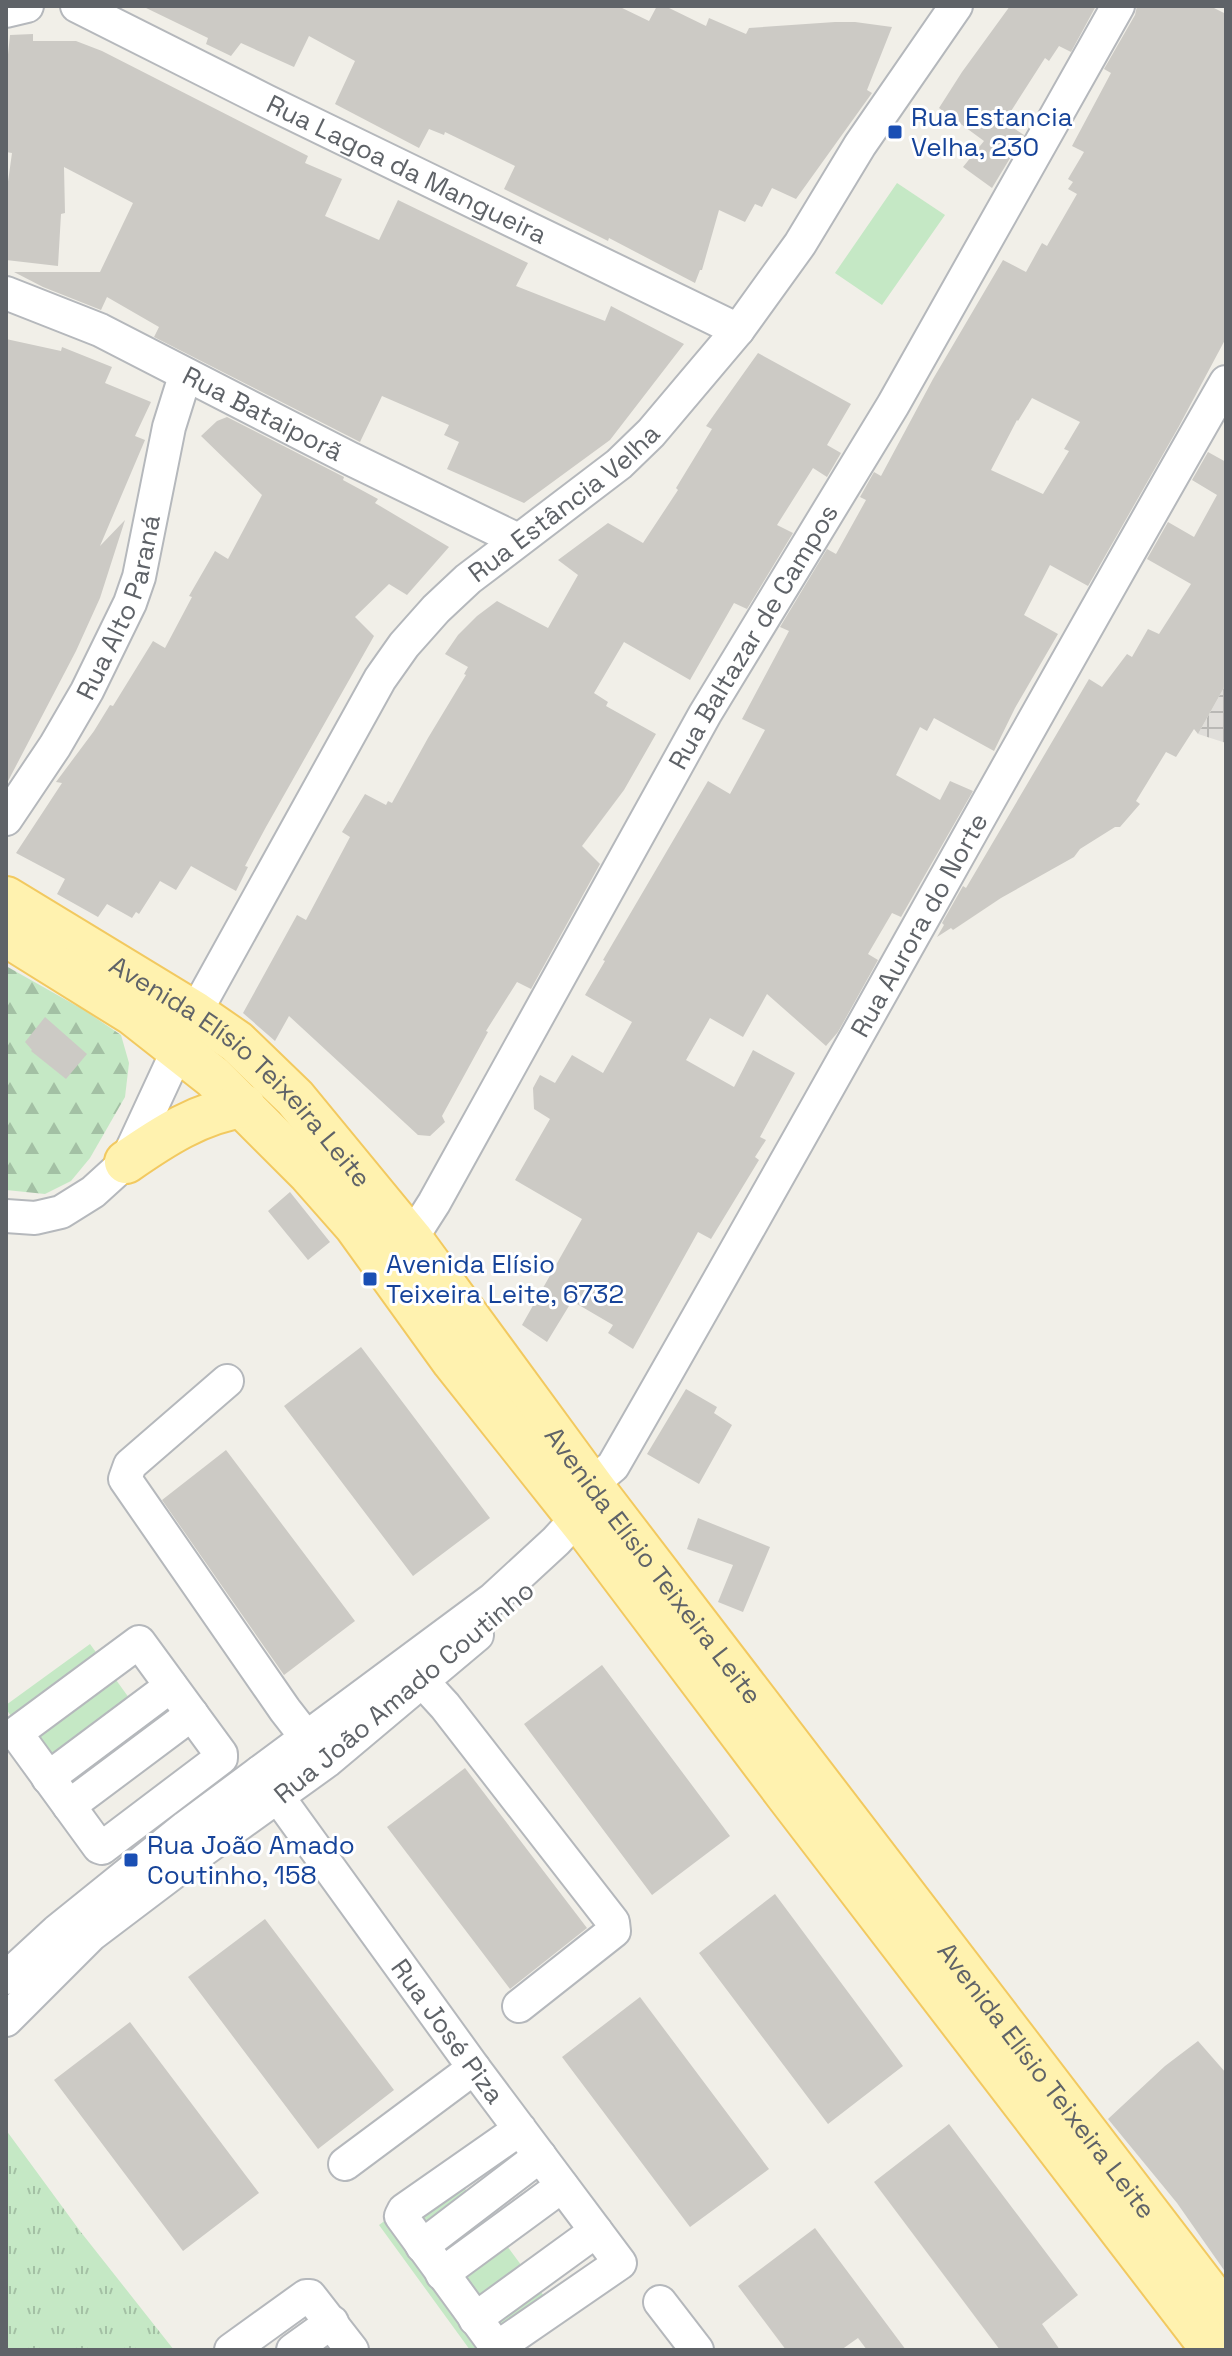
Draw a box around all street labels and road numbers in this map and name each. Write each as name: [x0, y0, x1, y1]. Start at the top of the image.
street label: Rua Lagoa da Mangueira: [261, 87, 553, 252]
street label: Rua Bataiporã: [177, 358, 349, 469]
street label: Rua Estância Velha: [461, 417, 667, 590]
street label: Rua Baltazar de Campos: [661, 498, 846, 775]
street label: Rua Alto Paraná: [68, 512, 168, 705]
street label: Rua Aurora do Norte: [843, 807, 996, 1043]
street label: Avenida Elísio Teixeira Leite: [103, 948, 379, 1194]
street label: Avenida Elísio Teixeira Leite: [537, 1420, 769, 1711]
street label: Rua João Amado Coutinho: [267, 1573, 541, 1811]
street label: Avenida Elísio Teixeira Leite: [930, 1935, 1163, 2226]
street label: Rua José Piza: [384, 1952, 512, 2110]

